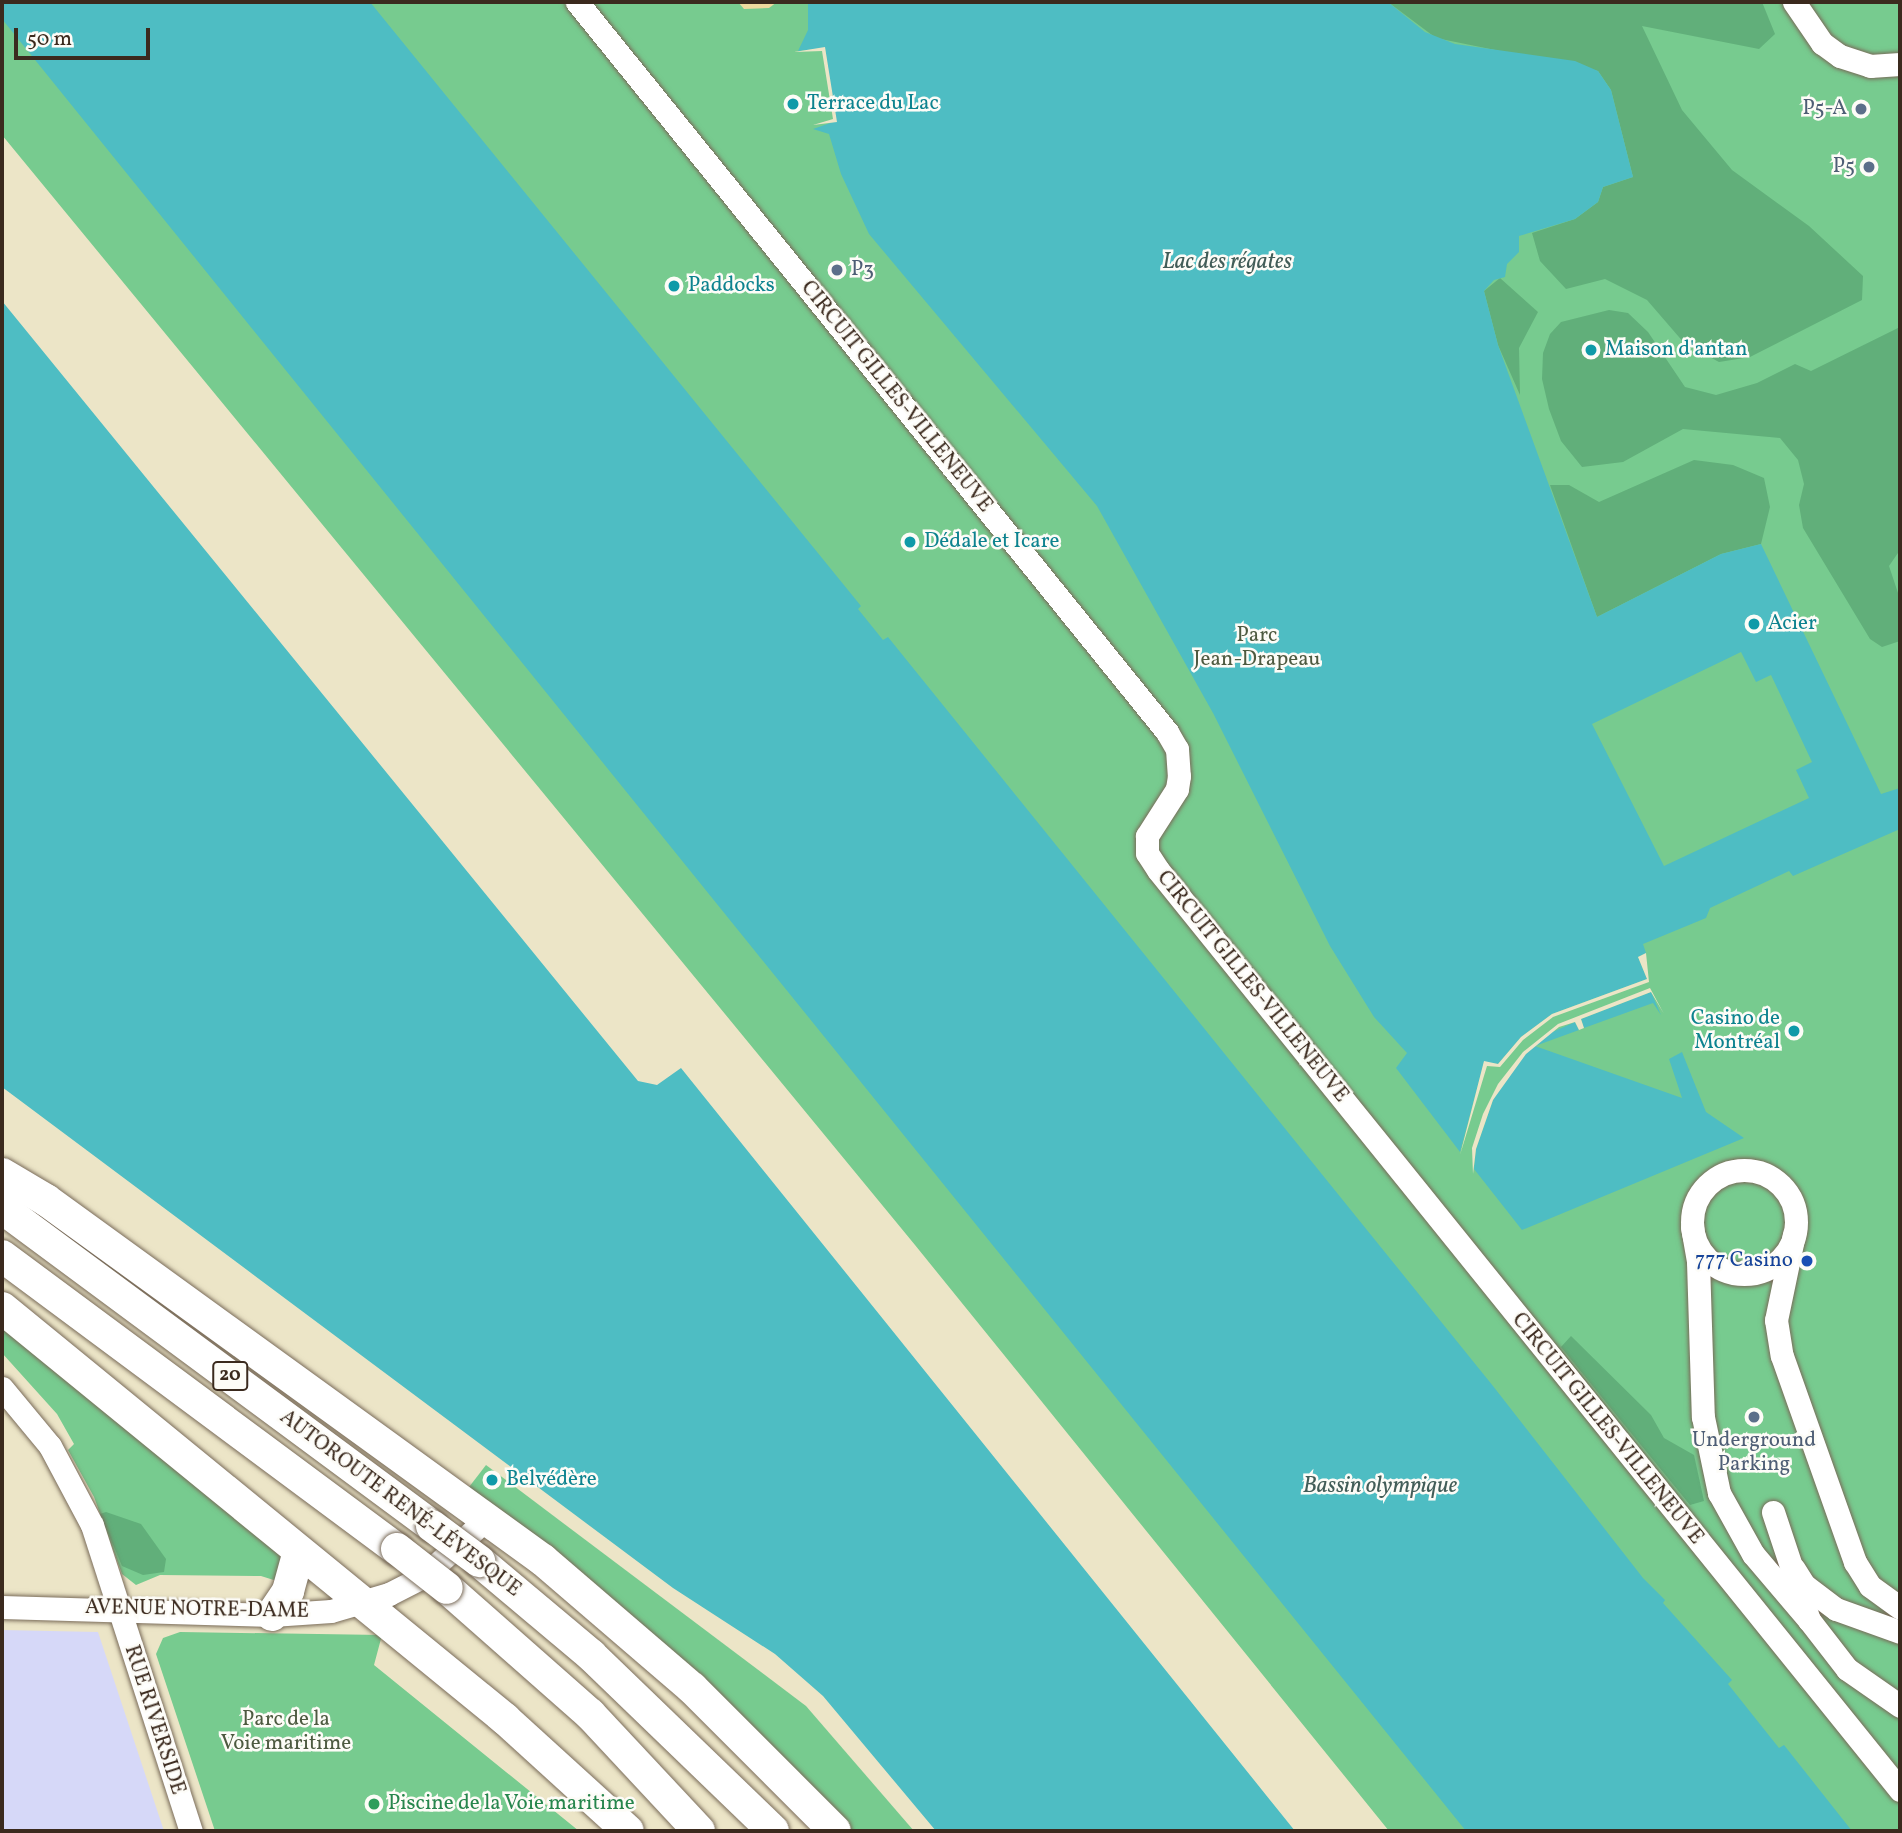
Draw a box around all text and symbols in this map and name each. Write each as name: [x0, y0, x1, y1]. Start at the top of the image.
scale bar: [18, 14, 154, 58]
text: 50 m: [27, 25, 72, 54]
place label: Terrace du Lac: [807, 91, 939, 117]
marker: Terrace du Lac: [785, 96, 801, 112]
place label: P5-A: [1802, 96, 1847, 122]
marker: P5-A: [1853, 101, 1869, 117]
place label: P5: [1833, 154, 1855, 180]
marker: P5: [1861, 159, 1877, 175]
water label: Lac des régates: [1162, 248, 1292, 276]
place label: P3: [851, 257, 874, 283]
marker: P3: [829, 262, 845, 278]
place label: Paddocks: [688, 273, 775, 299]
street label: CIRCUIT GILLES-VILLENEUVE: [795, 276, 997, 518]
marker: Paddocks: [666, 278, 682, 294]
place label: Maison d'antan: [1605, 337, 1748, 363]
marker: Maison d'antan: [1583, 342, 1599, 358]
place label: Dédale et Icare: [924, 529, 1060, 555]
marker: Dédale et Icare: [902, 534, 918, 550]
place label: Acier: [1768, 611, 1817, 637]
marker: Acier: [1746, 616, 1762, 632]
park label: Parc Jean-Drapeau: [1194, 623, 1320, 673]
street label: CIRCUIT GILLES-VILLENEUVE: [1151, 866, 1353, 1108]
place label: Casino de Montréal: [1691, 1006, 1780, 1056]
marker: Casino de Montréal: [1786, 1023, 1802, 1039]
place label: 777 Casino: [1695, 1248, 1793, 1274]
marker: 777 Casino: [1799, 1253, 1815, 1269]
street label: CIRCUIT GILLES-VILLENEUVE: [1506, 1308, 1708, 1550]
road number: 20: [211, 1360, 249, 1392]
street label: AUTOROUTE RENÉ-LÉVESQUE: [274, 1405, 526, 1603]
marker: Underground Parking: [1746, 1409, 1762, 1425]
place label: Underground Parking: [1692, 1428, 1816, 1478]
place label: Belvédère: [506, 1467, 597, 1493]
marker: Belvédère: [484, 1472, 500, 1488]
water label: Bassin olympique: [1303, 1472, 1457, 1500]
street label: AVENUE NOTRE-DAME: [85, 1595, 309, 1625]
street label: RUE RIVERSIDE: [118, 1642, 190, 1798]
park label: Parc de la Voie maritime: [221, 1707, 351, 1757]
place label: Piscine de la Voie maritime: [388, 1791, 635, 1817]
marker: Piscine de la Voie maritime: [366, 1796, 382, 1812]

